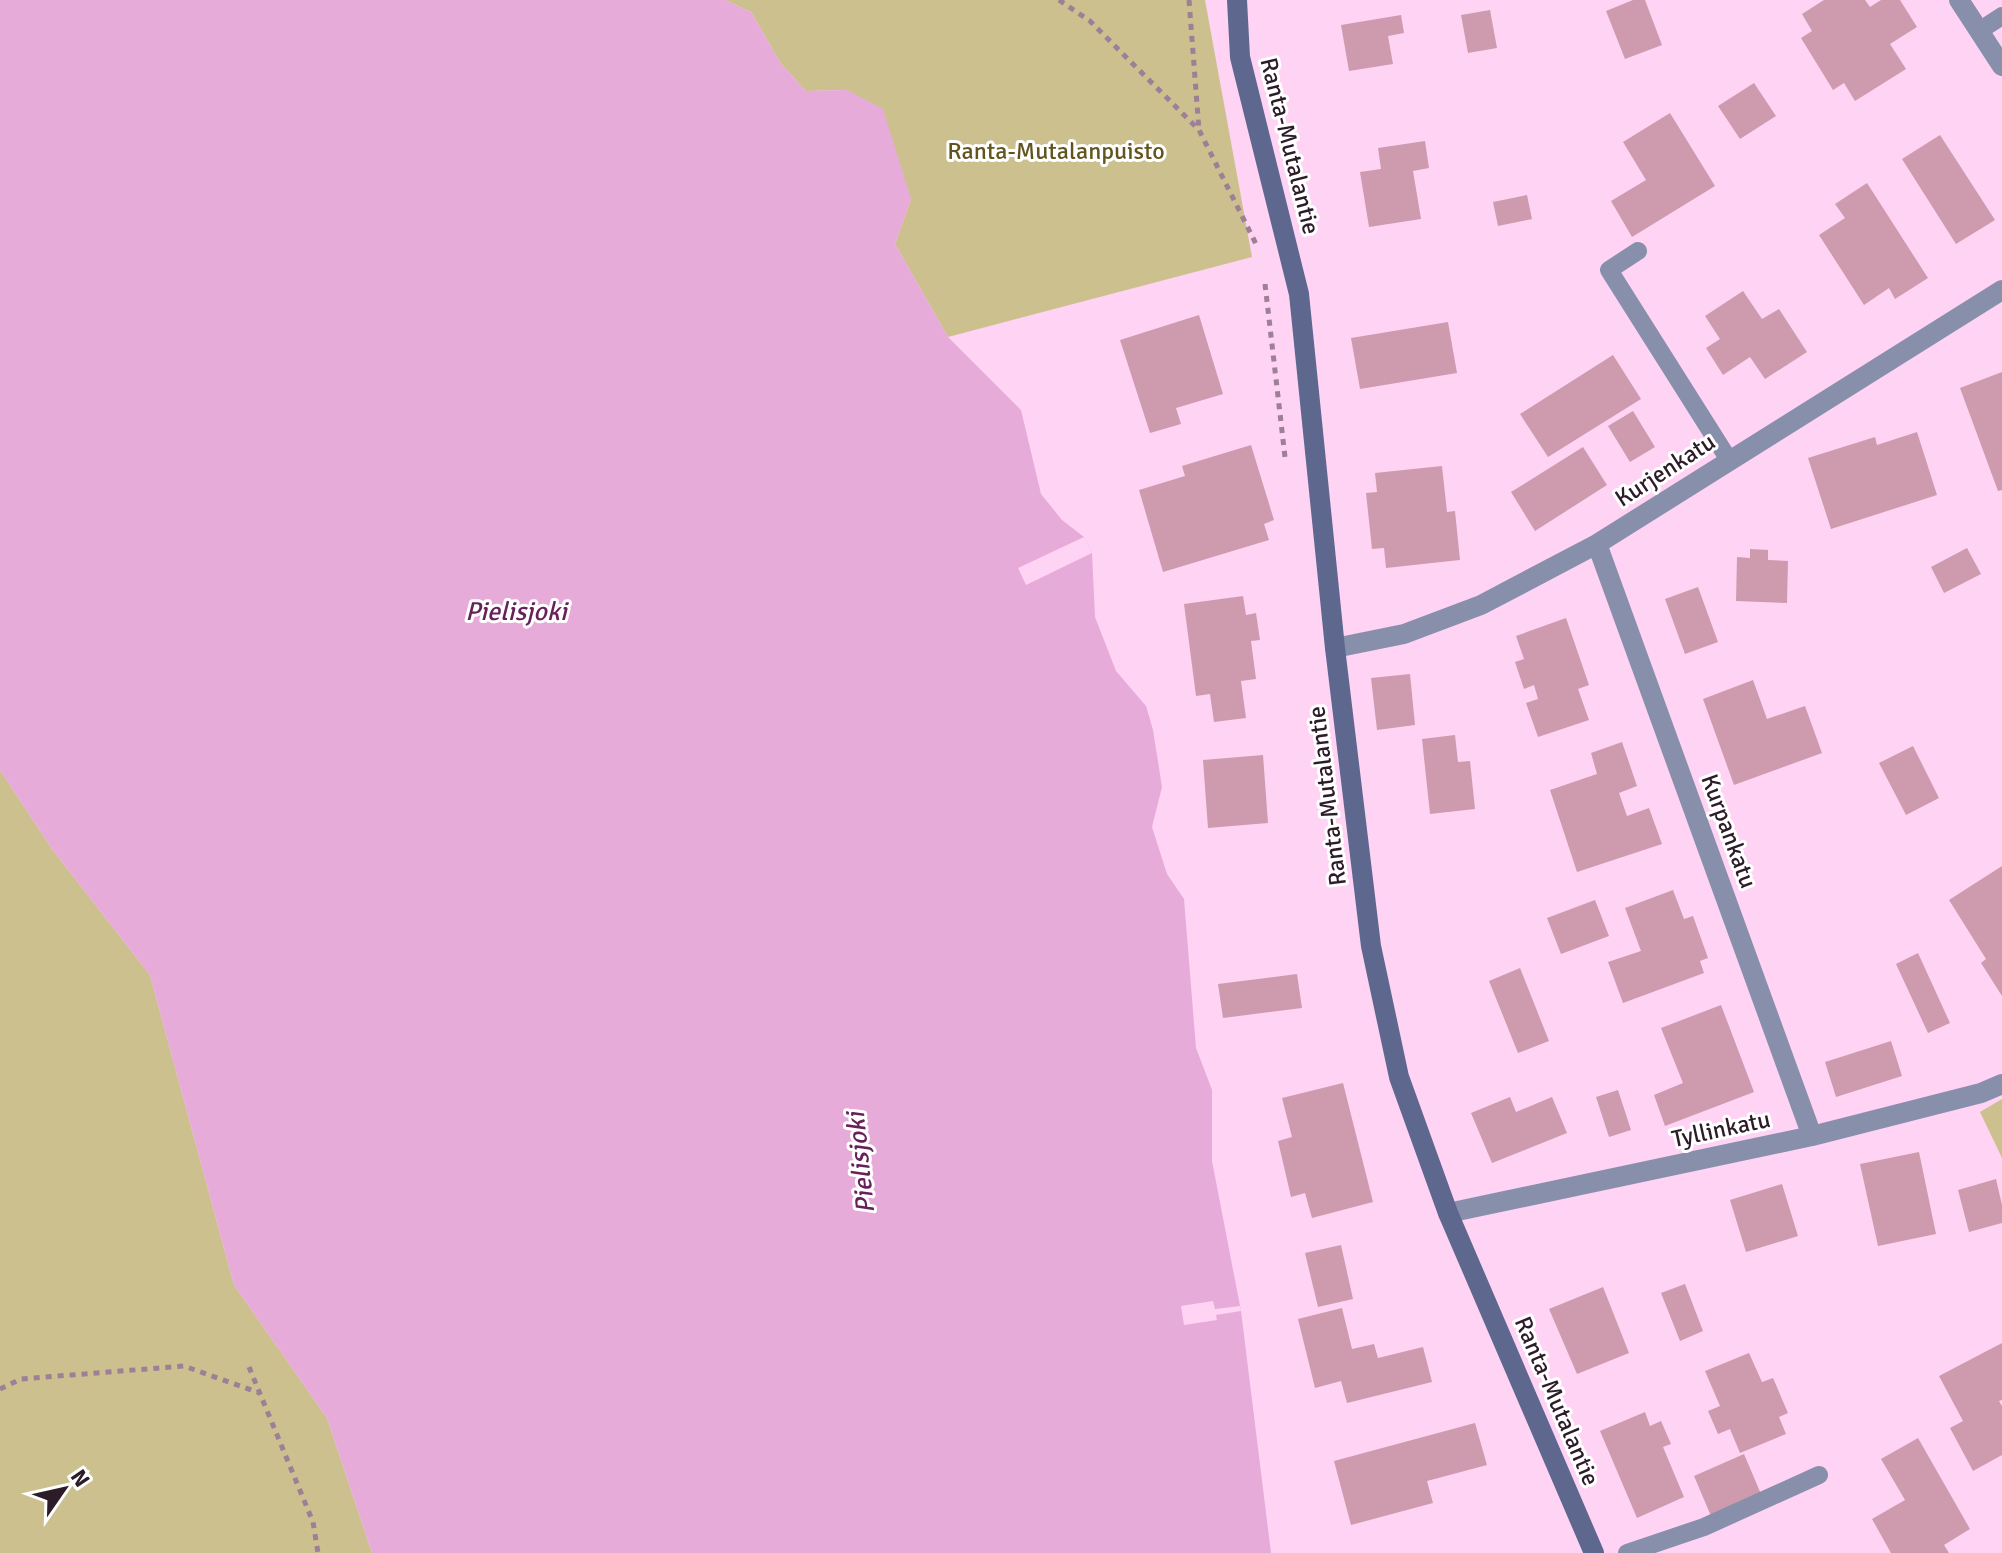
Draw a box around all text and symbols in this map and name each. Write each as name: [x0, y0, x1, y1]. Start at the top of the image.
street label: Ranta-Mutalantie: [1254, 55, 1326, 237]
park label: Ranta-Mutalanpuisto: [947, 136, 1165, 166]
street label: Kurjenkatu: [1609, 427, 1721, 513]
water label: Pielisjoki: [465, 596, 570, 628]
street label: Ranta-Mutalantie: [1301, 704, 1353, 888]
street label: Kurpankatu: [1695, 770, 1763, 892]
street label: Tyllinkatu: [1669, 1104, 1773, 1154]
water label: Pielisjoki: [839, 1108, 882, 1215]
street label: Ranta-Mutalantie: [1508, 1312, 1606, 1490]
north arrow: [24, 1449, 104, 1529]
text: N: [65, 1464, 96, 1492]

